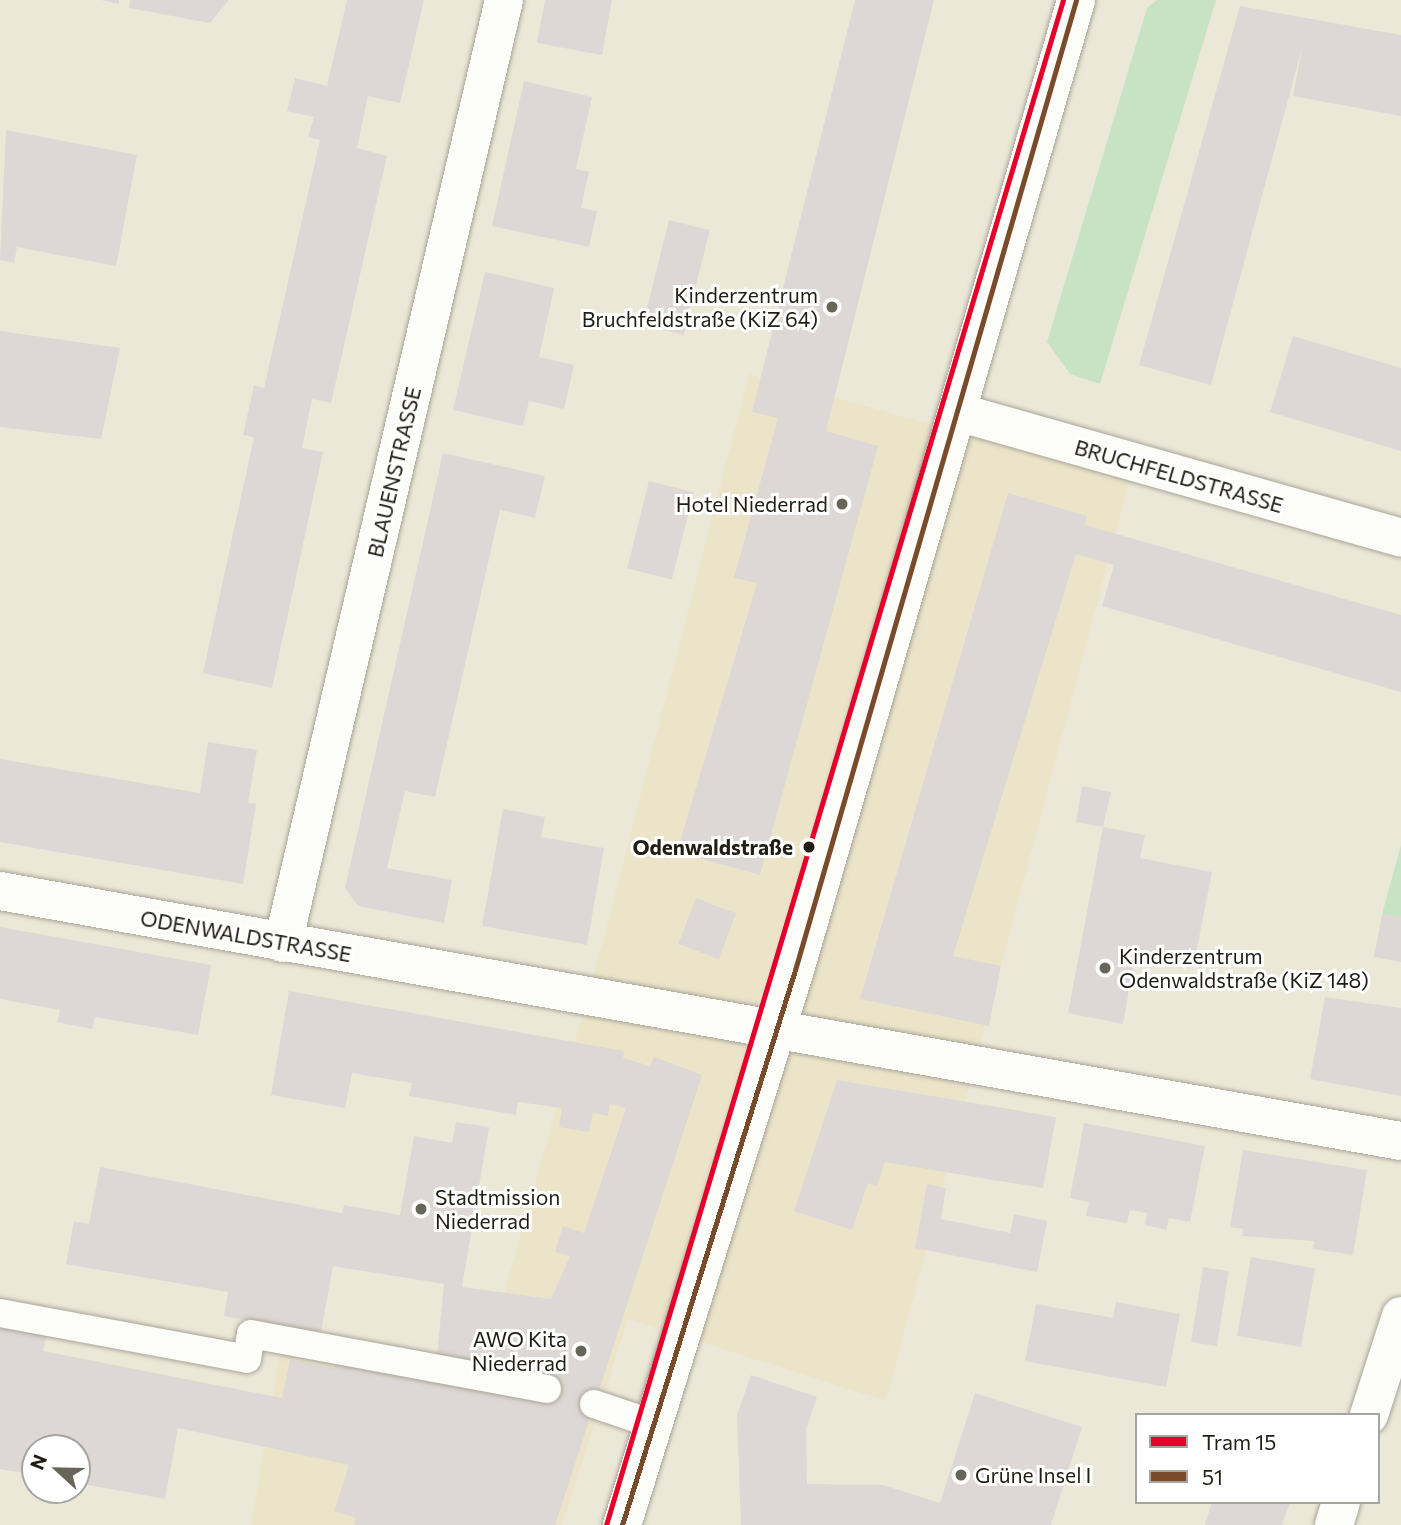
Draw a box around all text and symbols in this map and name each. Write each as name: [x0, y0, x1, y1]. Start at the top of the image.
place label: Kinderzentrum Bruchfeldstraße (KiZ 64): [582, 282, 818, 332]
marker: Kinderzentrum Bruchfeldstraße (KiZ 64): [824, 299, 840, 315]
street label: BLAUENSTRASSE: [362, 384, 426, 560]
street label: BRUCHFELDSTRASSE: [1072, 434, 1286, 518]
place label: Hotel Niederrad: [676, 491, 828, 517]
marker: Hotel Niederrad: [834, 496, 850, 512]
place label: Odenwaldstraße: [632, 834, 793, 860]
marker: Odenwaldstraße: [799, 837, 819, 857]
street label: ODENWALDSTRASSE: [138, 905, 354, 967]
place label: Kinderzentrum Odenwaldstraße (KiZ 148): [1119, 943, 1369, 993]
marker: Kinderzentrum Odenwaldstraße (KiZ 148): [1097, 960, 1113, 976]
place label: Stadtmission Niederrad: [435, 1184, 560, 1234]
marker: Stadtmission Niederrad: [413, 1201, 429, 1217]
place label: AWO Kita Niederrad: [472, 1326, 567, 1376]
marker: AWO Kita Niederrad: [573, 1343, 589, 1359]
legend: [1135, 1413, 1380, 1504]
text: Tram 15: [1202, 1429, 1276, 1454]
north arrow: [21, 1434, 91, 1504]
text: N: [25, 1451, 51, 1473]
place label: Grüne Insel I: [975, 1462, 1091, 1488]
text: 51: [1202, 1464, 1223, 1489]
marker: Grüne Insel I: [953, 1467, 969, 1483]

